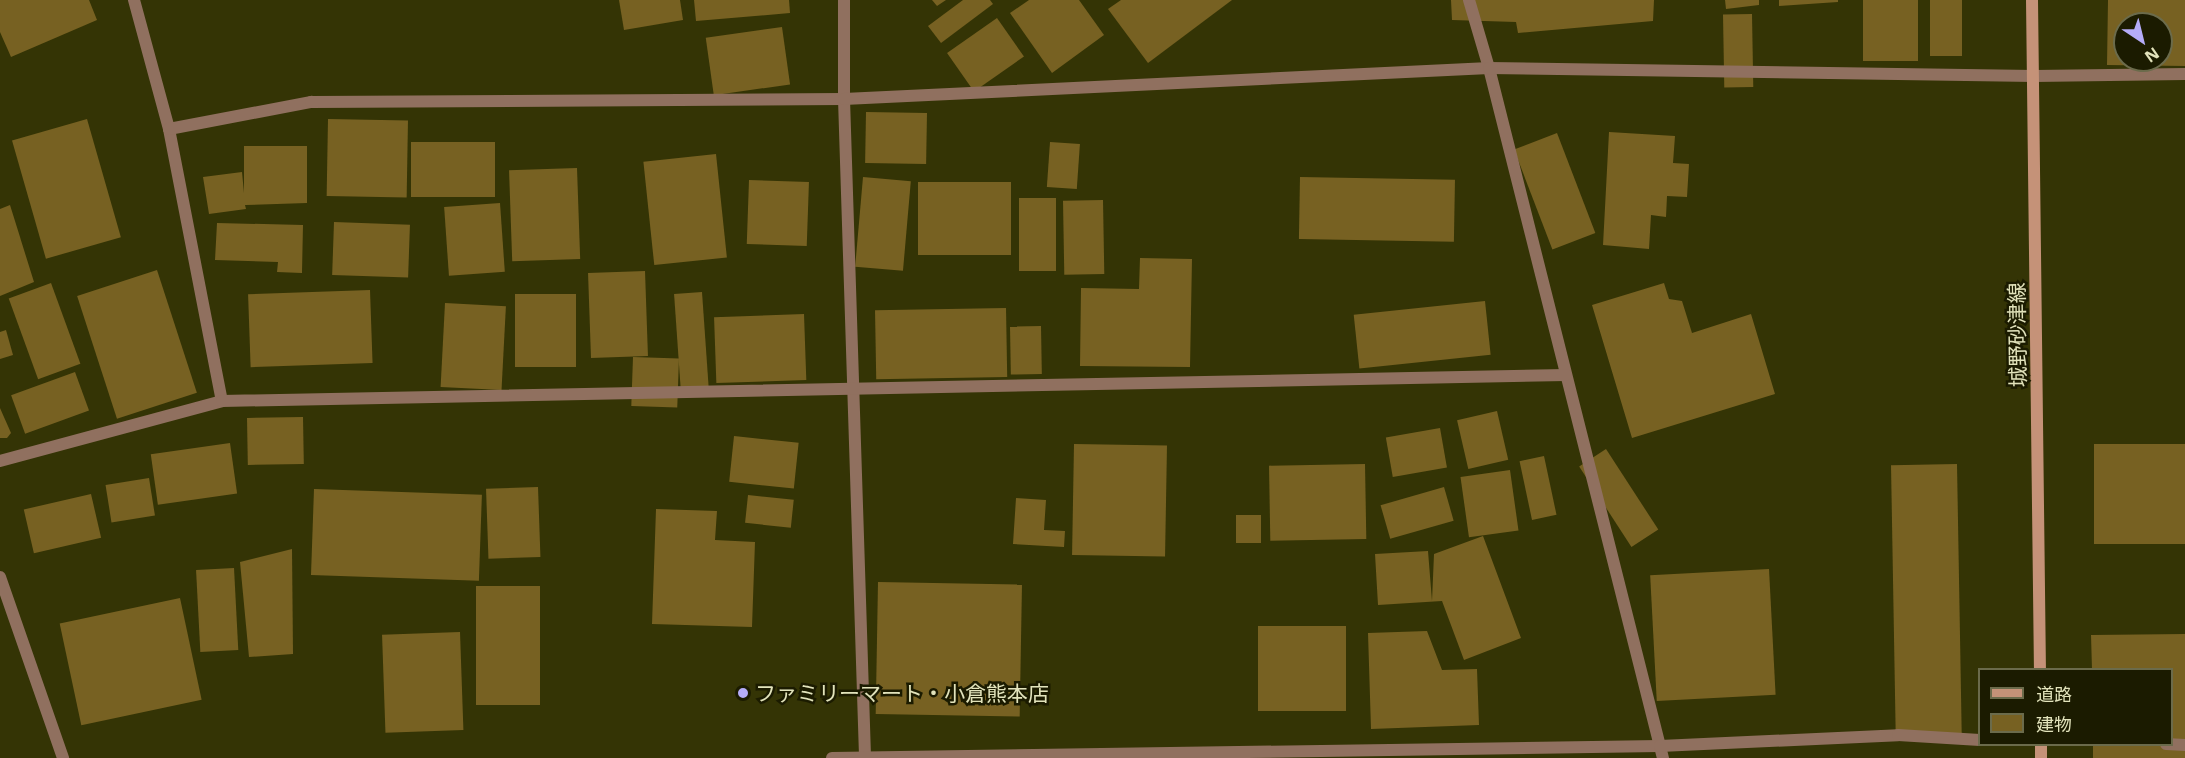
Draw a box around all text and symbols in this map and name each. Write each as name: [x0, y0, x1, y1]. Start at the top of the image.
north arrow: [2113, 12, 2173, 72]
text: N: [2141, 42, 2164, 68]
street label: 城野砂津線: [2003, 282, 2031, 388]
legend: [1978, 668, 2173, 746]
place label: ファミリーマート・小倉熊本店: [755, 680, 1049, 706]
text: 道路: [2036, 682, 2072, 706]
marker: ファミリーマート・小倉熊本店: [736, 686, 750, 700]
text: 建物: [2036, 712, 2072, 736]

